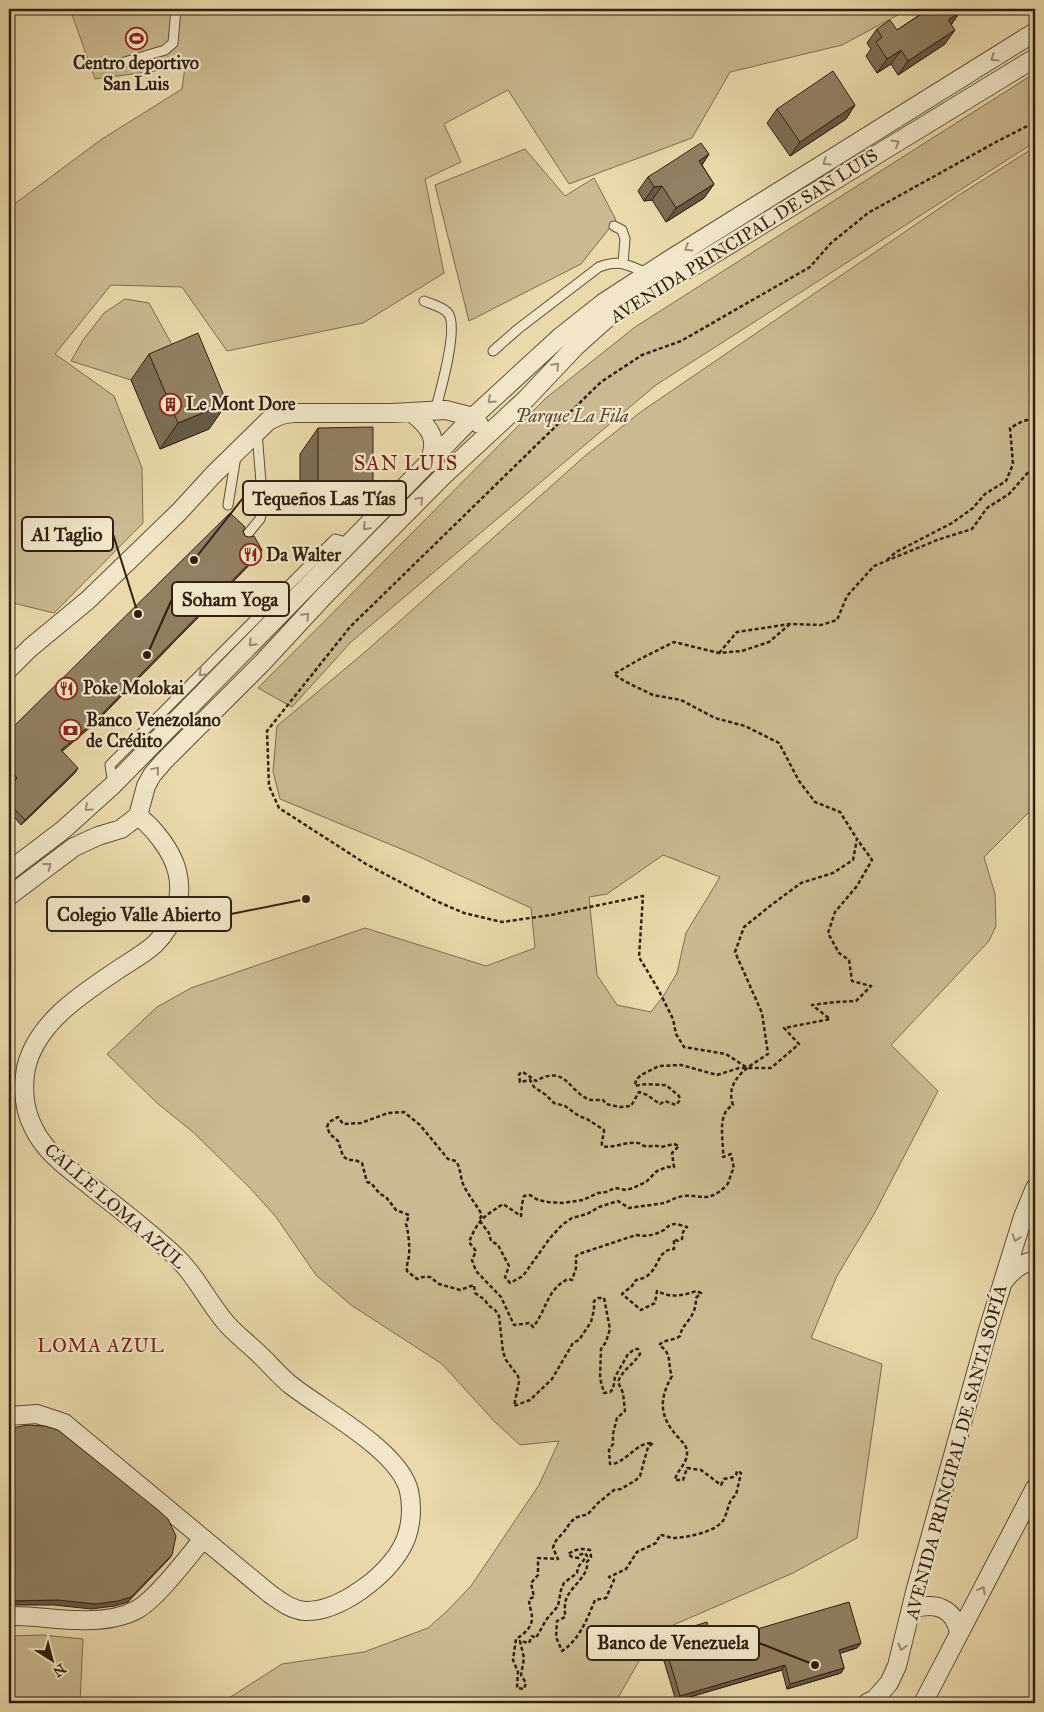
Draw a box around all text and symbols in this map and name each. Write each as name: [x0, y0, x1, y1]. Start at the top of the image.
sports icon: Centro deportivo San Luis: [124, 26, 148, 50]
one-way arrow: [990, 51, 999, 61]
place label: Centro deportivo San Luis: [73, 52, 199, 95]
one-way arrow: [890, 139, 899, 149]
street label: AVENIDA PRINCIPAL DE SAN LUIS: [605, 144, 882, 328]
one-way arrow: [823, 156, 832, 166]
one-way arrow: [684, 241, 693, 251]
one-way arrow: [551, 363, 560, 372]
building icon: Le Mont Dore: [158, 392, 182, 416]
place label: Le Mont Dore: [186, 393, 296, 415]
one-way arrow: [488, 394, 497, 403]
park label: Parque La Fila: [515, 405, 629, 427]
district label: SAN LUIS: [354, 451, 458, 475]
callout: Tequeños Las Tías: [243, 481, 406, 515]
text: Tequeños Las Tías: [251, 487, 396, 511]
one-way arrow: [414, 497, 423, 506]
callout: Al Taglio: [22, 517, 113, 551]
one-way arrow: [363, 521, 372, 530]
text: Al Taglio: [30, 523, 103, 547]
restaurant icon: Da Walter: [238, 543, 262, 567]
place label: Da Walter: [266, 544, 342, 566]
callout: Soham Yoga: [172, 582, 289, 616]
text: Soham Yoga: [182, 588, 279, 612]
one-way arrow: [300, 612, 309, 621]
one-way arrow: [249, 638, 258, 647]
one-way arrow: [199, 667, 208, 676]
restaurant icon: Poke Molokai: [55, 676, 79, 700]
place label: Poke Molokai: [83, 677, 185, 699]
place label: Banco Venezolano de Crédito: [86, 709, 221, 752]
bank icon: Banco Venezolano de Crédito: [58, 718, 82, 742]
one-way arrow: [151, 767, 159, 776]
one-way arrow: [85, 802, 94, 811]
one-way arrow: [42, 864, 51, 872]
callout: Colegio Valle Abierto: [47, 897, 231, 931]
text: Colegio Valle Abierto: [57, 903, 221, 927]
street label: CALLE LOMA AZUL: [40, 1139, 191, 1274]
one-way arrow: [1012, 1234, 1022, 1242]
street label: AVENIDA PRINCIPAL DE SANTA SOFÍA: [898, 1282, 1011, 1623]
district label: LOMA AZUL: [37, 1334, 165, 1357]
one-way arrow: [976, 1586, 986, 1595]
callout: Banco de Venezuela: [587, 1626, 759, 1660]
text: Banco de Venezuela: [597, 1631, 750, 1654]
north arrow: [28, 1634, 78, 1684]
one-way arrow: [897, 1643, 908, 1652]
text: N: [49, 1660, 69, 1681]

